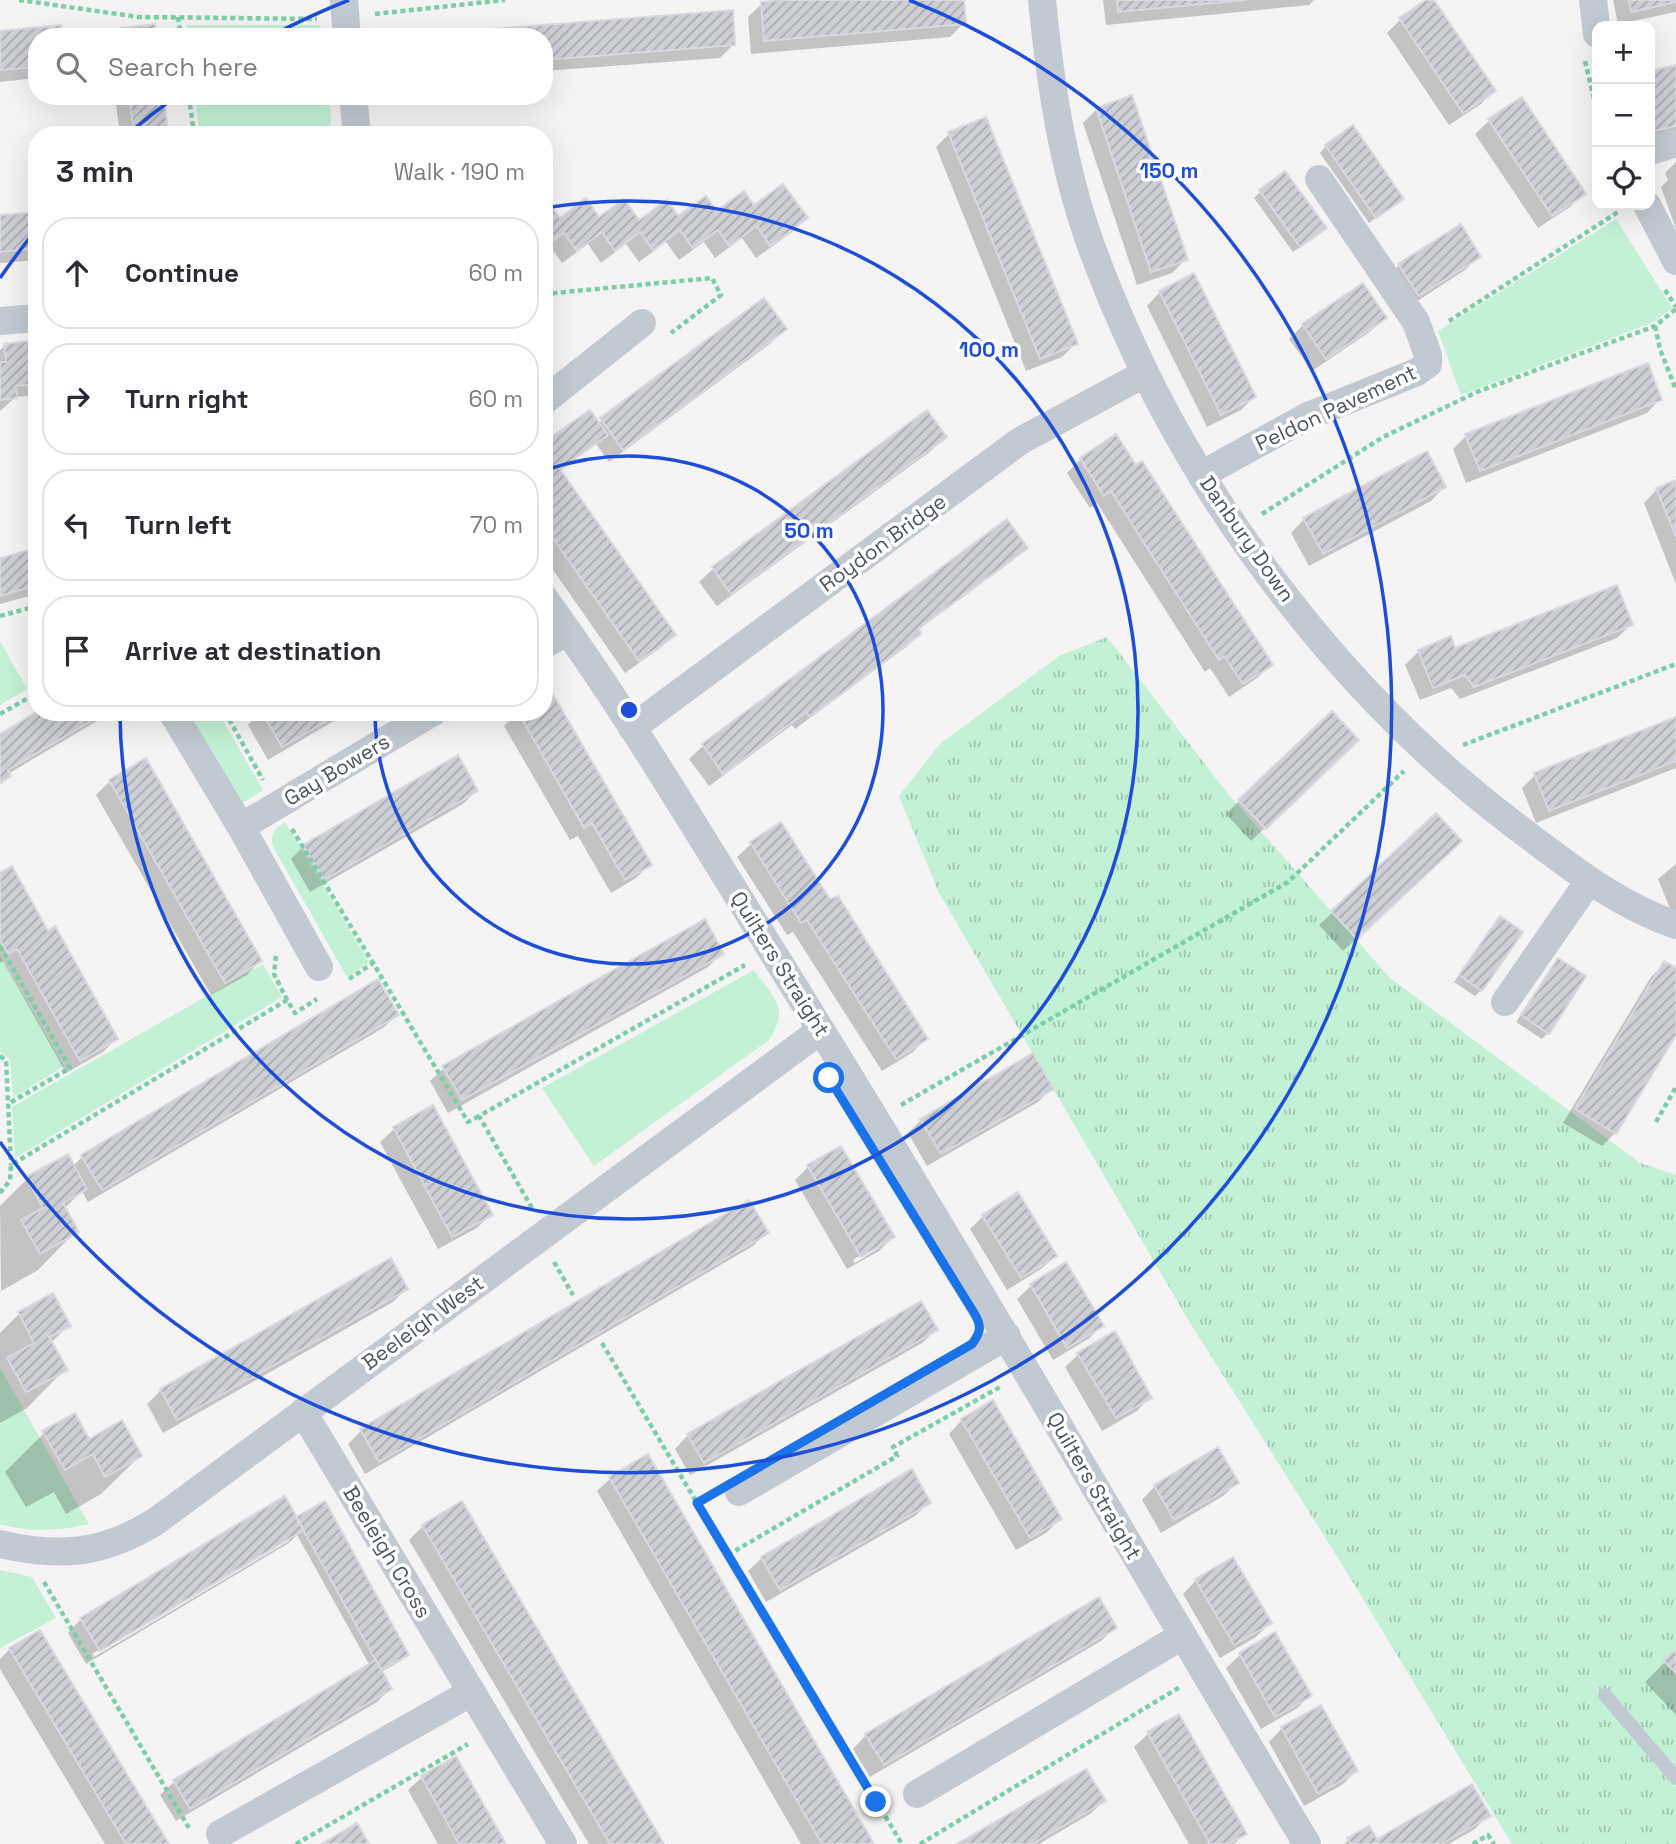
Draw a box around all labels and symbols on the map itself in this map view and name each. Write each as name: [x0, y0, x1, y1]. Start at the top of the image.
text: 150 m: [1140, 157, 1198, 184]
text: 100 m: [959, 336, 1019, 363]
street label: Peldon Pavement: [1251, 358, 1421, 457]
street label: Danbury Down: [1194, 470, 1301, 607]
street label: Roydon Bridge: [814, 488, 951, 598]
text: 50 m: [784, 517, 834, 544]
centre of rings: [617, 698, 641, 722]
street label: Gay Bowers: [279, 728, 394, 812]
street label: Quilters Straight: [725, 886, 836, 1041]
route start: [813, 1062, 844, 1093]
street label: Beeleigh West: [356, 1269, 489, 1376]
street label: Quilters Straight: [1041, 1407, 1148, 1564]
street label: Beeleigh Cross: [337, 1481, 437, 1623]
route end: [860, 1786, 891, 1817]

